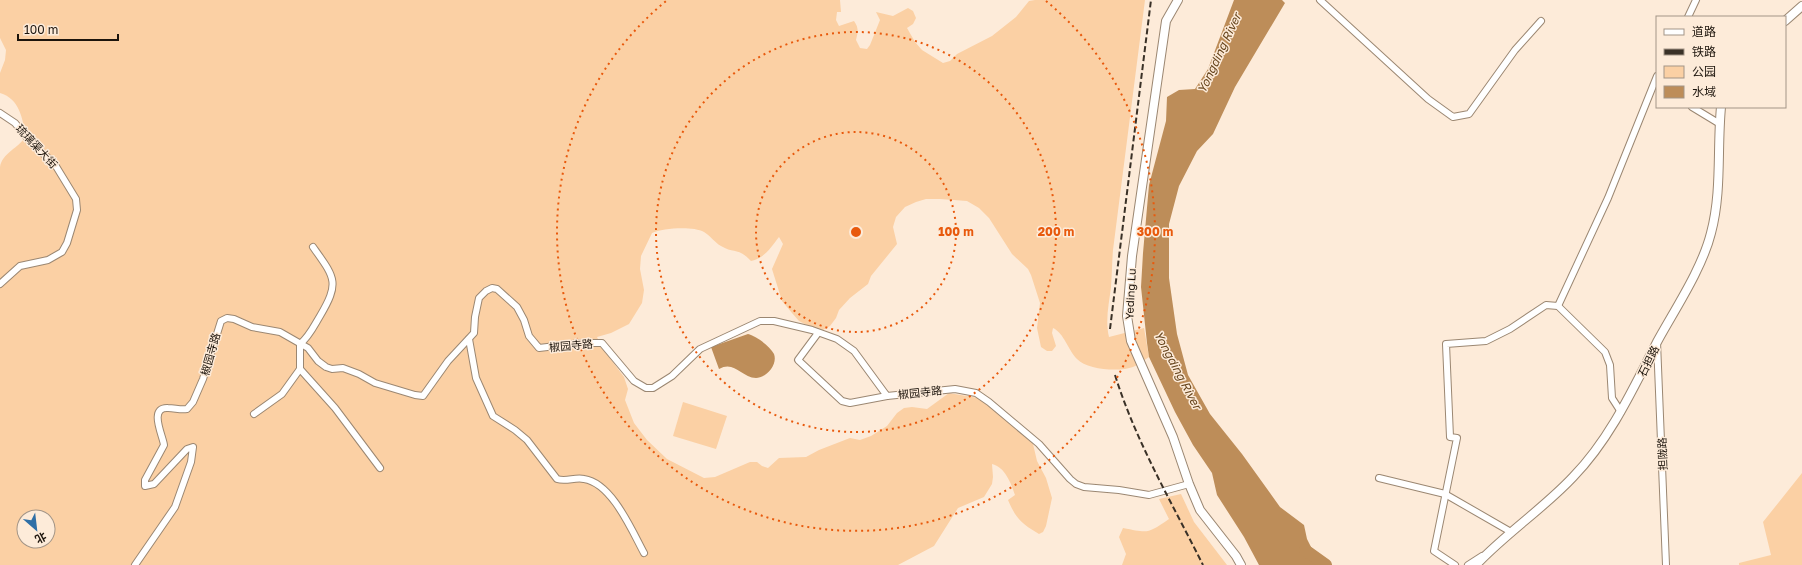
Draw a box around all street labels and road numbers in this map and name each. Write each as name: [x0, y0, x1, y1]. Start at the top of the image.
street label: 琉璃渠大街: [13, 121, 61, 171]
street label: Yeding Lu: [1122, 268, 1138, 320]
street label: 椒园寺路: [198, 331, 222, 377]
street label: 椒园寺路: [549, 337, 593, 353]
street label: 石担路: [1635, 343, 1661, 379]
street label: 椒园寺路: [897, 383, 943, 401]
street label: 担陇路: [1655, 437, 1669, 471]

